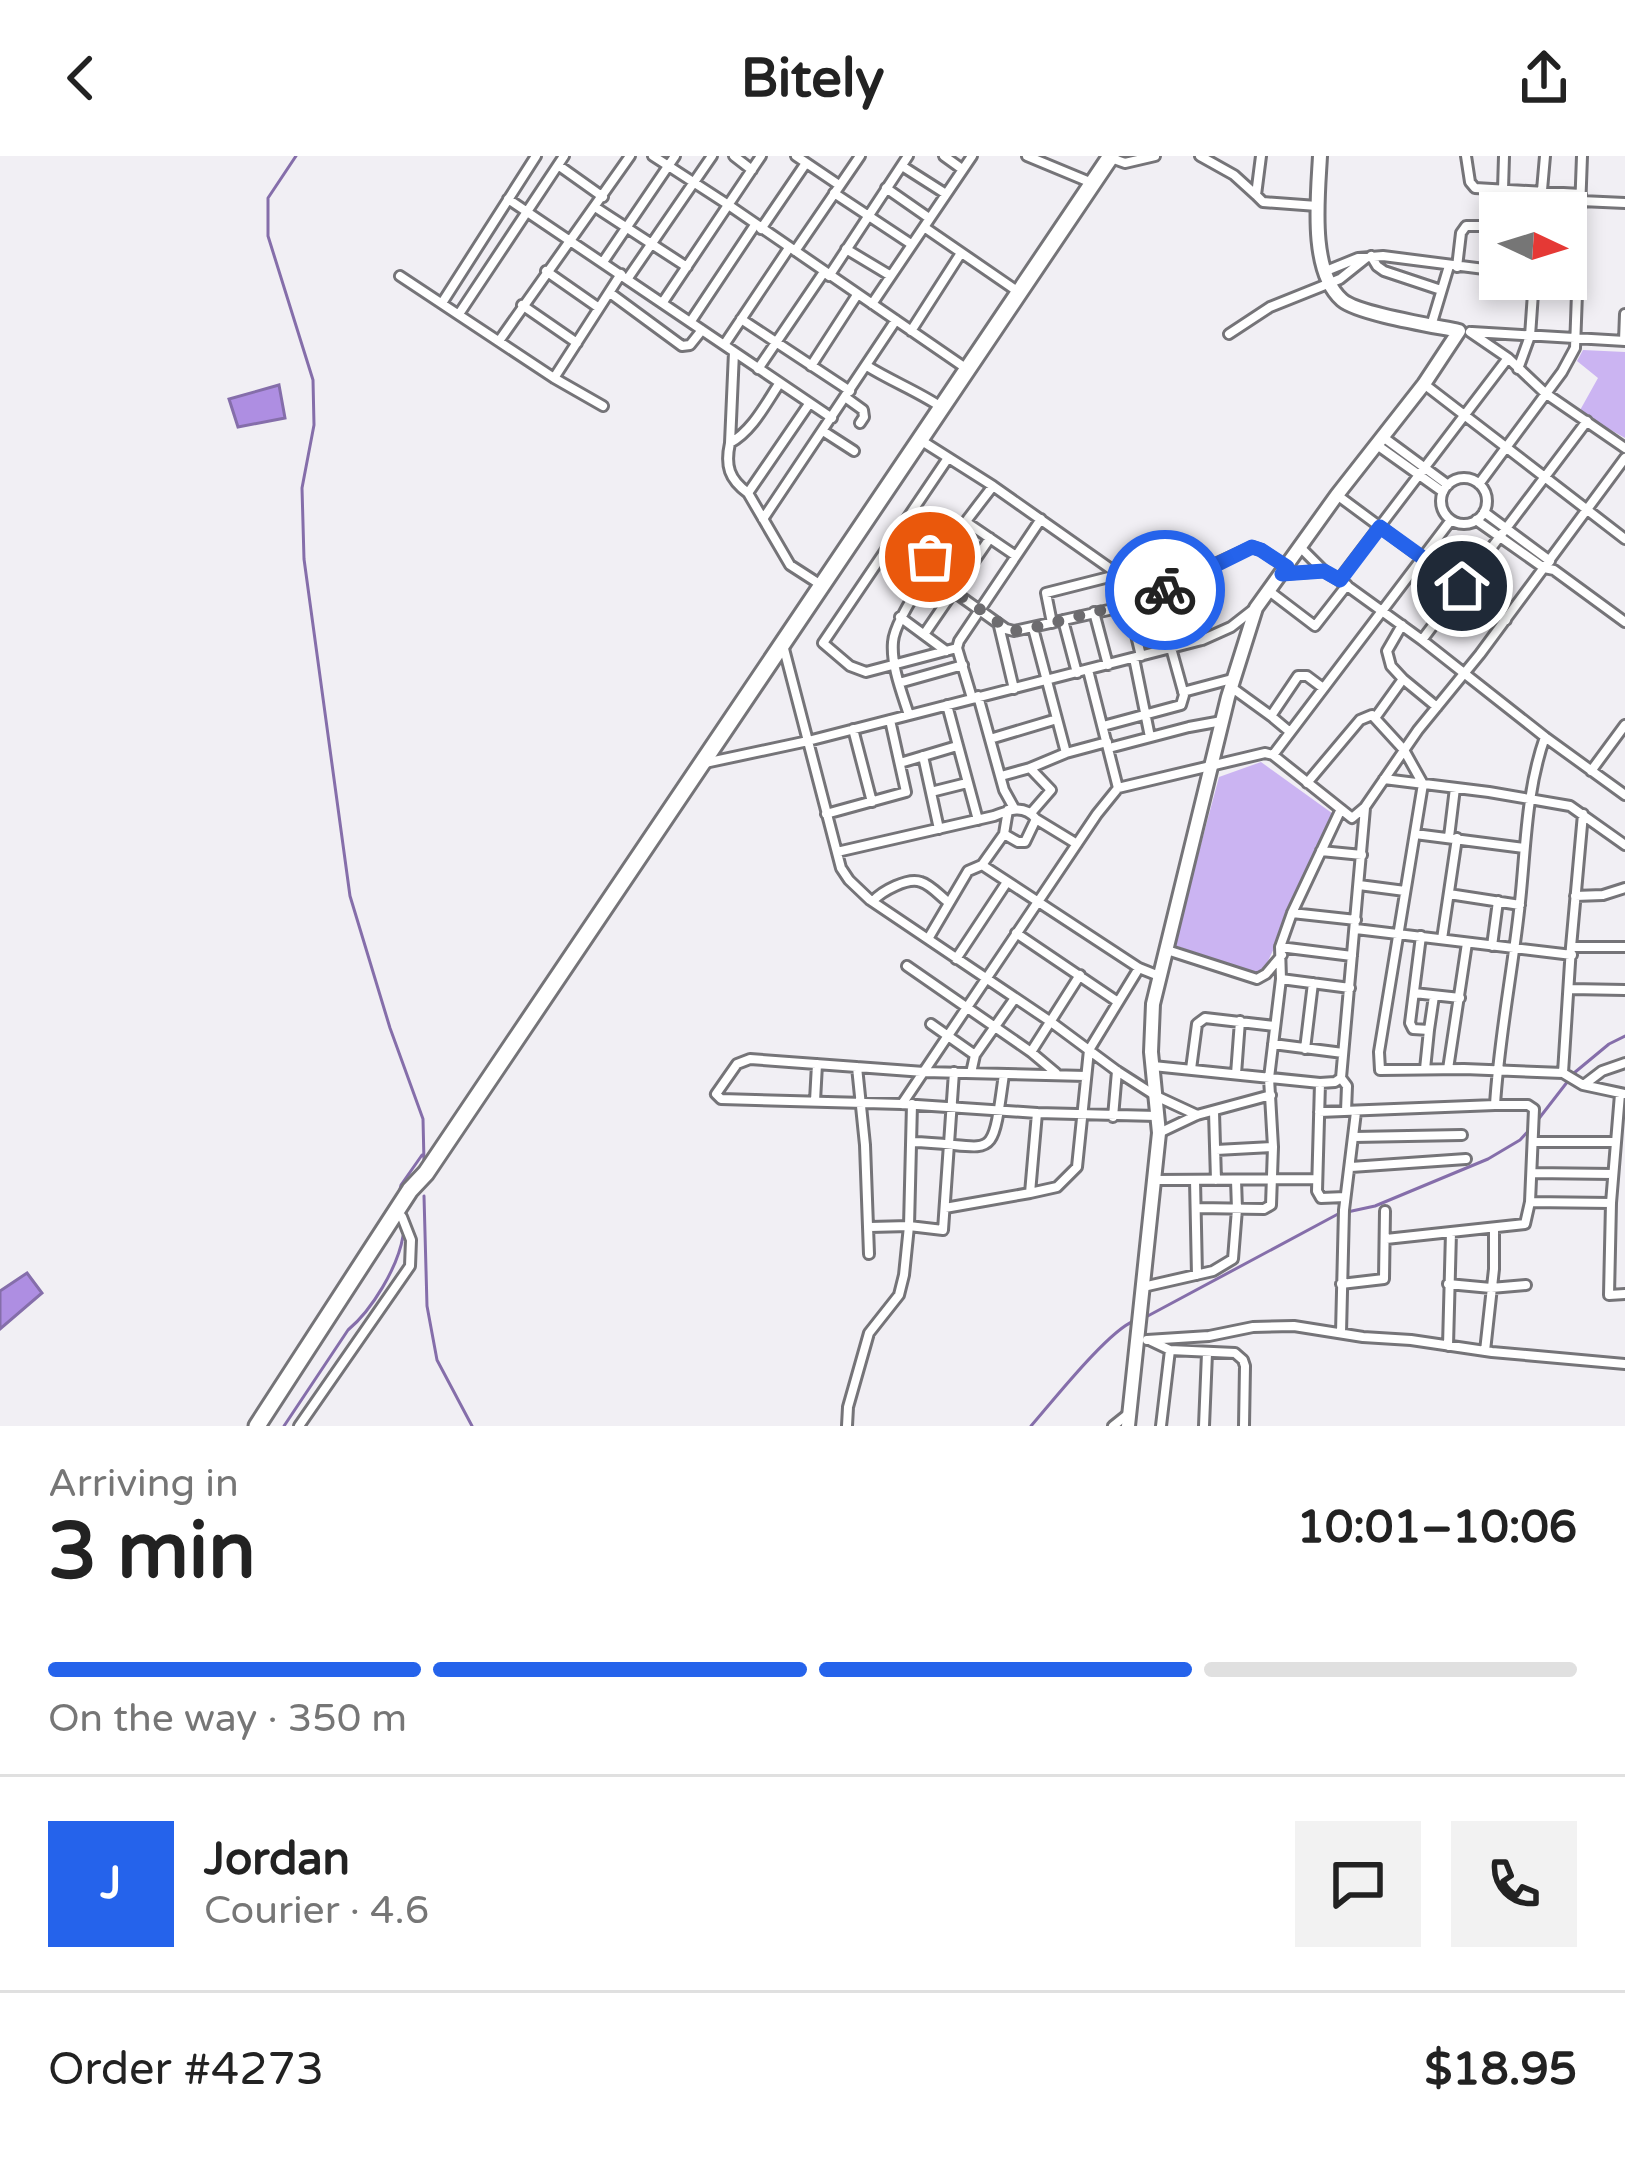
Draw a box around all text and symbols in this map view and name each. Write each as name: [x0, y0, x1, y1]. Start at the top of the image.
icon: back: [48, 45, 114, 111]
icon: share: [1511, 45, 1577, 111]
text: Bitely: [741, 46, 884, 111]
north arrow: [1479, 192, 1587, 300]
map controls: [1479, 192, 1587, 300]
pin: [879, 506, 981, 608]
icon: bag: [897, 524, 963, 590]
courier: [1105, 530, 1225, 650]
pin: [1411, 535, 1513, 637]
icon: home: [1429, 553, 1495, 619]
icon: bike: [1132, 557, 1198, 623]
text: Arriving in: [48, 1460, 239, 1507]
text: 10:01–10:06: [1297, 1501, 1577, 1555]
text: 3 min: [48, 1505, 256, 1599]
text: On the way · 350 m: [48, 1695, 407, 1742]
button: chat: [1295, 1821, 1421, 1947]
button: phone: [1451, 1821, 1577, 1947]
text: Jordan: [204, 1833, 350, 1887]
text: J: [101, 1857, 121, 1911]
text: Courier · 4.6: [204, 1887, 429, 1934]
text: Order #4273: [48, 2043, 324, 2097]
text: $18.95: [1425, 2043, 1577, 2097]

